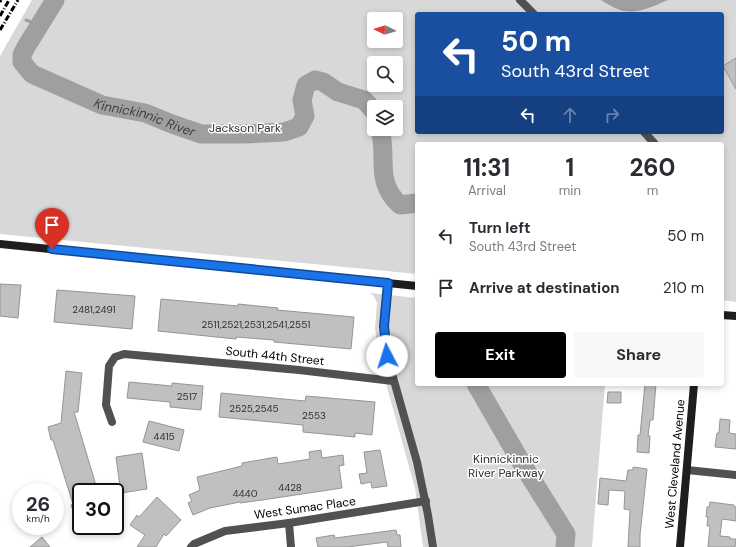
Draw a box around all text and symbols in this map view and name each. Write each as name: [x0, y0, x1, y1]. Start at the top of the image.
north arrow: [367, 12, 403, 48]
map controls: [367, 12, 403, 136]
text: 50 m: [501, 23, 571, 60]
icon: left: [435, 28, 487, 80]
button: search: [367, 56, 403, 92]
text: South 43rd Street: [501, 59, 650, 83]
water label: Kinnickinnic River: [91, 94, 199, 140]
button: layers: [367, 100, 403, 136]
icon: left: [517, 104, 539, 126]
icon: ahead: [559, 104, 581, 126]
icon: right: [601, 104, 623, 126]
park label: Jackson Park: [209, 120, 281, 136]
text: 11:31: [464, 152, 510, 183]
text: 1: [565, 152, 574, 183]
text: 260: [629, 152, 675, 183]
text: Arrival: [468, 182, 506, 199]
text: min: [559, 182, 581, 199]
text: m: [647, 182, 658, 199]
pin: [35, 208, 69, 249]
icon: arrive: [41, 214, 63, 236]
text: Turn left: [469, 218, 530, 238]
icon: left: [435, 225, 457, 247]
text: 50 m: [667, 226, 704, 246]
text: South 43rd Street: [469, 238, 576, 255]
icon: arrive: [435, 277, 457, 299]
text: Arrive at destination: [469, 278, 620, 298]
text: 210 m: [663, 278, 704, 298]
house number: 2481,2491: [72, 303, 116, 316]
house number: 2511,2521,2531,2541,2551: [202, 318, 310, 331]
button: Exit: [435, 332, 566, 378]
button: Share: [574, 332, 704, 378]
position arrow: [366, 335, 408, 377]
street label: South 44th Street: [225, 343, 325, 369]
house number: 2517: [177, 390, 197, 403]
street label: West Cleveland Avenue: [661, 398, 689, 529]
house number: 2525,2545: [229, 402, 279, 415]
house number: 2553: [302, 409, 326, 422]
house number: 4415: [153, 430, 175, 443]
park label: Kinnickinnic River Parkway: [468, 451, 544, 481]
house number: 4428: [278, 481, 302, 494]
speed limit sign: 30: [72, 483, 124, 535]
house number: 4440: [232, 487, 258, 500]
text: 26: [26, 491, 50, 517]
street label: West Sumac Place: [253, 493, 357, 523]
text: km/h: [26, 512, 50, 525]

